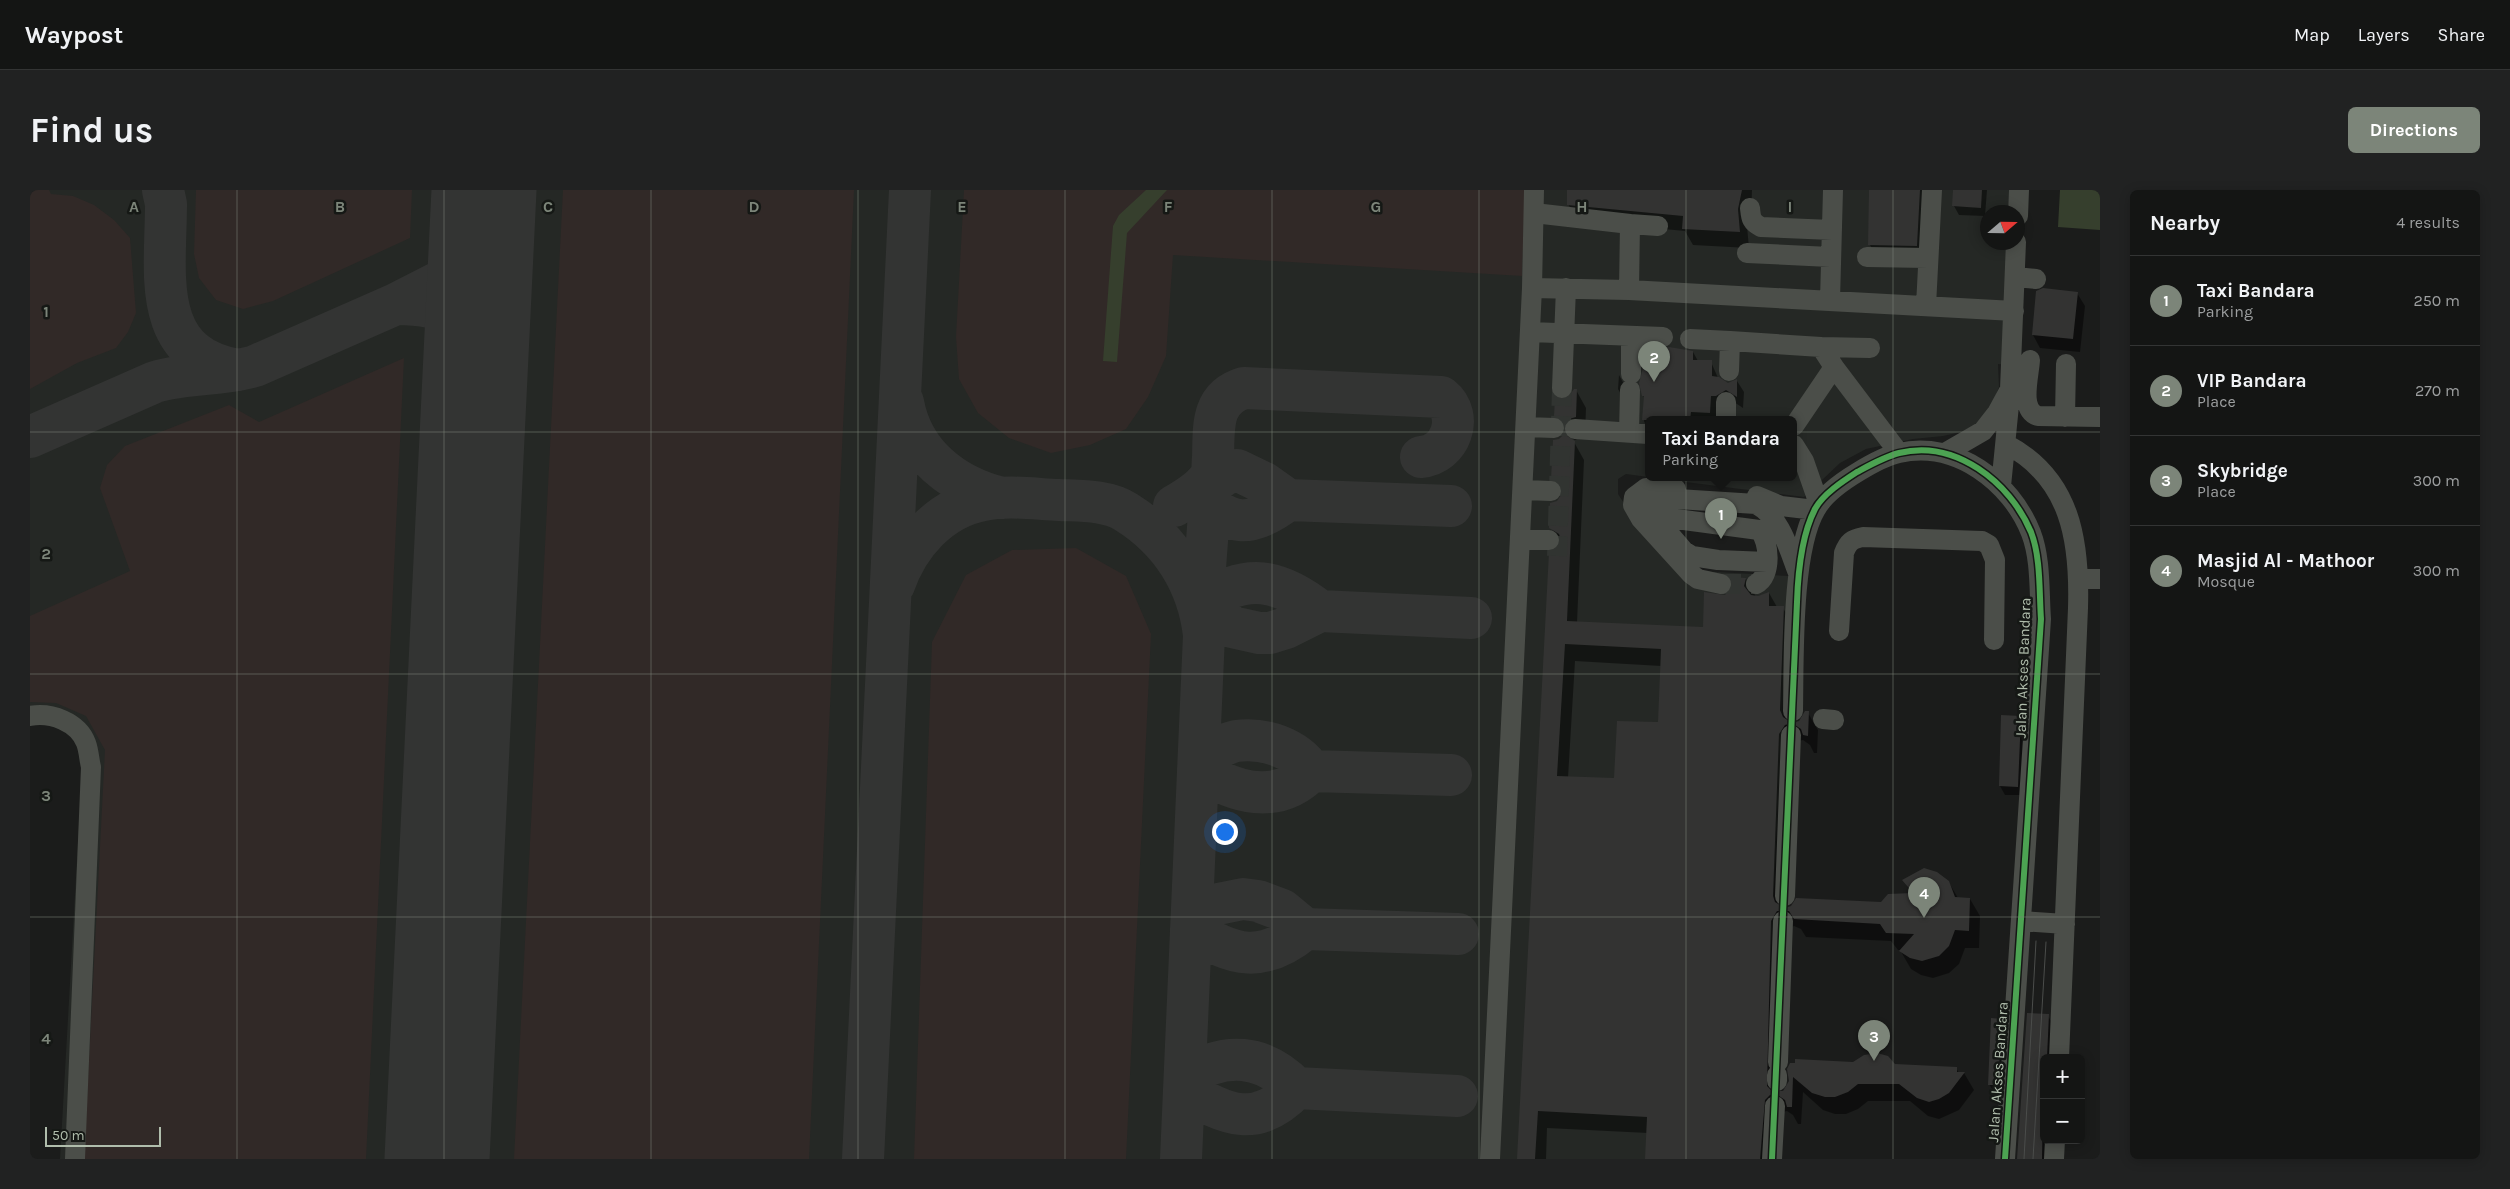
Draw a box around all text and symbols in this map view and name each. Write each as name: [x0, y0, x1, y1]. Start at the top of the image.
text: Waypost: [25, 21, 123, 49]
text: Map: [2294, 24, 2330, 46]
text: Layers: [2358, 24, 2410, 46]
text: Share: [2438, 24, 2485, 46]
button: Directions: [2348, 107, 2480, 153]
text: Find us: [30, 110, 153, 151]
text: A: [129, 197, 139, 216]
text: B: [335, 197, 345, 216]
text: C: [543, 197, 553, 216]
text: D: [749, 197, 760, 216]
text: E: [957, 197, 967, 216]
text: F: [1164, 197, 1173, 216]
text: G: [1371, 197, 1381, 216]
text: H: [1576, 197, 1588, 216]
text: I: [1788, 197, 1792, 216]
north arrow: [1980, 205, 2025, 250]
text: Nearby: [2150, 211, 2220, 235]
text: 4 results: [2396, 213, 2460, 232]
text: Taxi Bandara: [2197, 280, 2315, 302]
text: 1: [2163, 291, 2169, 310]
text: 250 m: [2413, 291, 2460, 310]
text: 1: [43, 302, 49, 321]
text: Parking: [2197, 302, 2253, 321]
pin: 2: [1638, 341, 1670, 382]
text: VIP Bandara: [2197, 370, 2307, 392]
text: 2: [2161, 381, 2171, 400]
text: 270 m: [2415, 381, 2460, 400]
text: Place: [2197, 392, 2236, 411]
popup: [1645, 416, 1797, 481]
text: Taxi Bandara: [1662, 428, 1780, 450]
text: Parking: [1662, 450, 1718, 469]
text: Skybridge: [2197, 460, 2288, 482]
text: 3: [2161, 471, 2171, 490]
text: 300 m: [2413, 471, 2460, 490]
text: Place: [2197, 482, 2236, 501]
pin: 1: [1705, 498, 1737, 539]
text: 2: [41, 544, 51, 563]
text: Masjid Al - Mathoor: [2197, 550, 2374, 572]
text: 4: [2161, 561, 2171, 580]
text: 300 m: [2413, 561, 2460, 580]
text: Mosque: [2197, 572, 2255, 591]
street label: Jalan Akses Bandara: [2012, 597, 2034, 739]
text: 3: [41, 786, 51, 805]
your location: [1212, 819, 1238, 845]
pin: 4: [1908, 877, 1940, 918]
street label: Jalan Akses Bandara: [1984, 1001, 2012, 1143]
pin: 3: [1858, 1020, 1890, 1061]
text: 4: [41, 1029, 51, 1048]
map controls: [2040, 1054, 2085, 1144]
button: +: [2040, 1054, 2085, 1099]
button: −: [2040, 1099, 2085, 1144]
scale bar: [45, 1124, 161, 1147]
text: 50 m: [52, 1127, 85, 1144]

